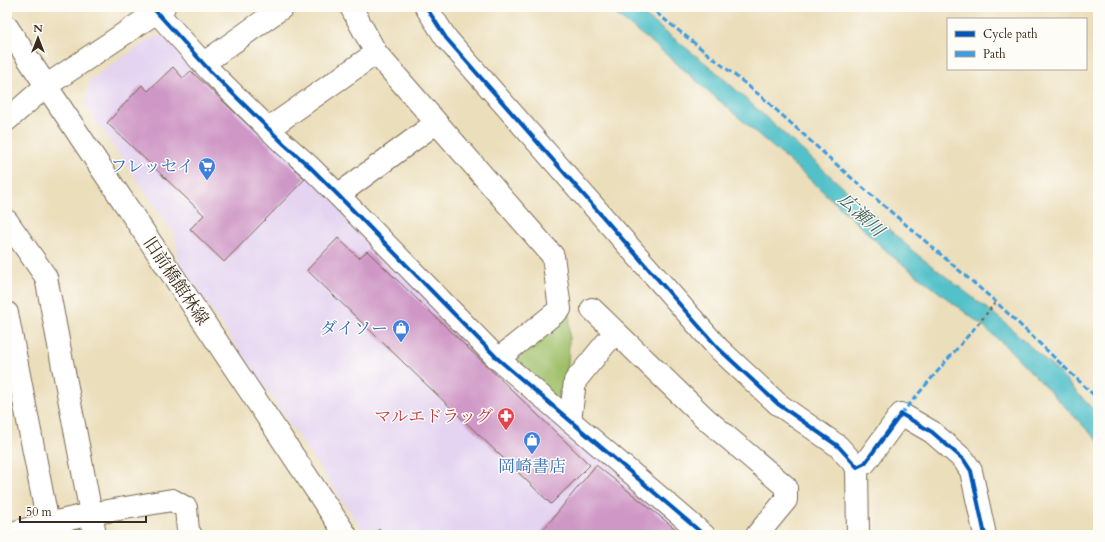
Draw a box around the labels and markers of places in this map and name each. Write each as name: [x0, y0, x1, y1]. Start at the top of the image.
place label: フレッセイ: [110, 155, 194, 178]
supermarket icon: フレッセイ: [197, 156, 217, 181]
place label: ダイソー: [320, 317, 388, 340]
shop icon: ダイソー: [391, 318, 411, 343]
place label: マルエドラッグ: [374, 405, 493, 428]
pharmacy icon: マルエドラッグ: [496, 406, 516, 431]
shop icon: 岡崎書店: [522, 430, 542, 455]
place label: 岡崎書店: [498, 455, 566, 478]

